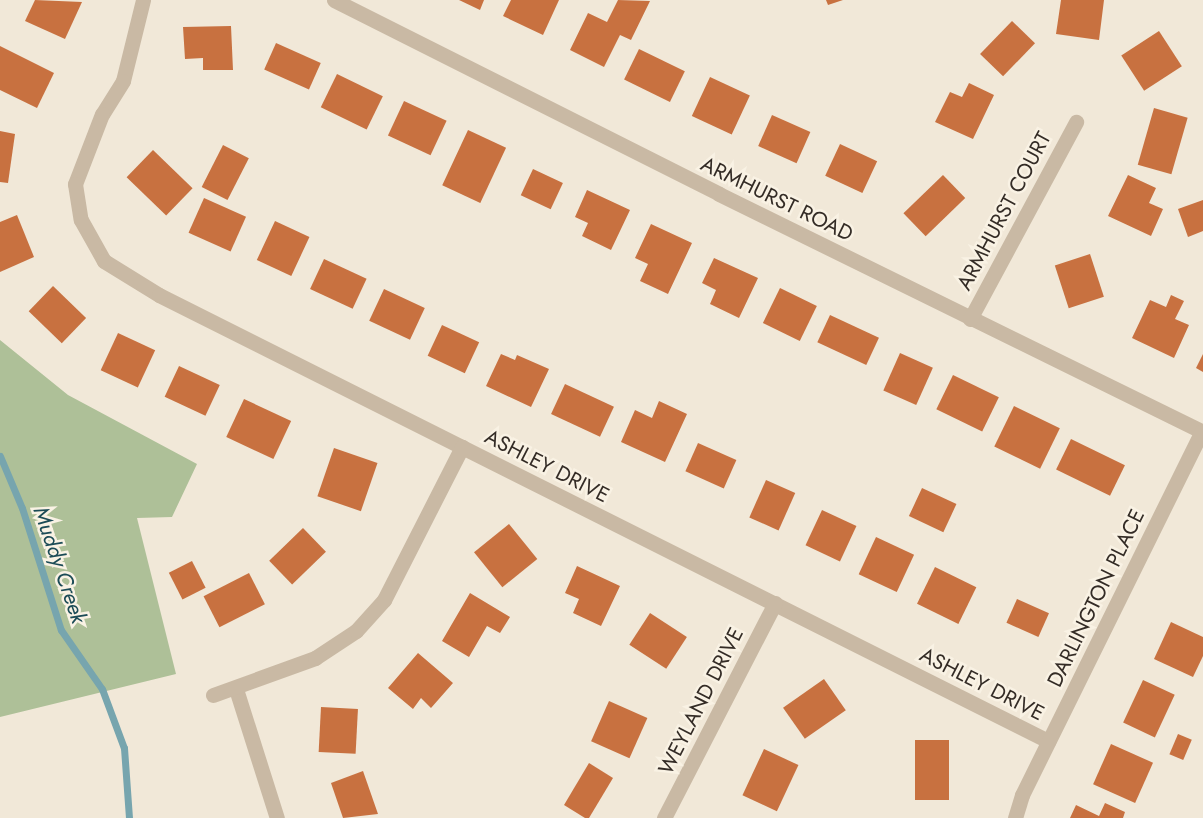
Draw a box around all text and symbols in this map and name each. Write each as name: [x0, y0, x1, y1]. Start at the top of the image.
street label: ARMHURST COURT: [952, 127, 1056, 295]
street label: ARMHURST ROAD: [697, 151, 857, 247]
street label: ASHLEY DRIVE: [481, 424, 613, 508]
water label: Muddy Creek: [28, 503, 92, 627]
street label: DARLINGTON PLACE: [1042, 505, 1150, 691]
street label: WEYLAND DRIVE: [653, 623, 749, 779]
street label: ASHLEY DRIVE: [916, 642, 1048, 726]

